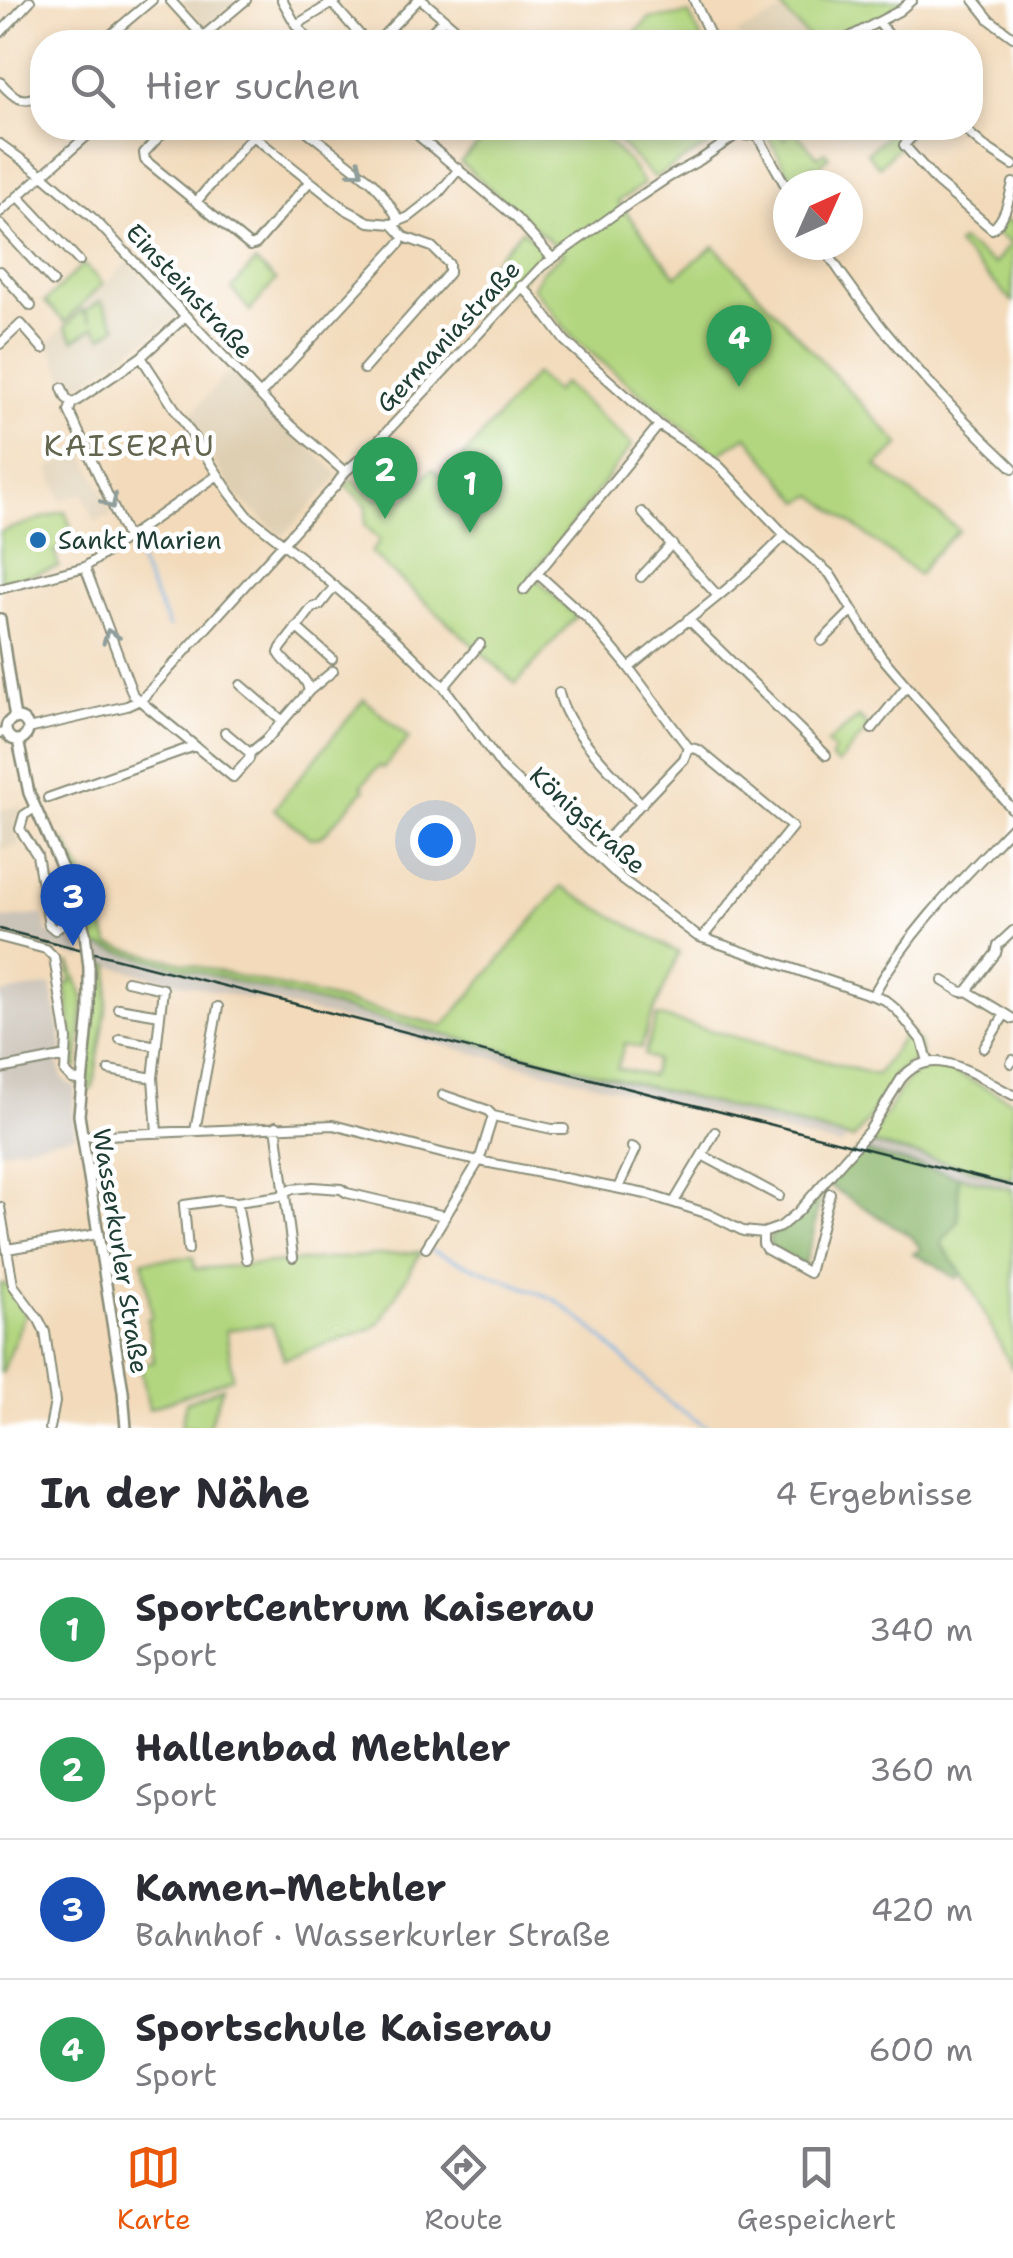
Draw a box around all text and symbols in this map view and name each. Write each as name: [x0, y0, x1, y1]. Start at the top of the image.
search box: [30, 30, 983, 140]
icon: search: [65, 58, 120, 113]
text: Hier suchen: [145, 60, 360, 111]
one-way arrow: [345, 158, 363, 176]
north arrow: [773, 170, 863, 260]
street label: Einsteinstraße: [118, 216, 262, 366]
street label: Germaniastraße: [369, 253, 527, 419]
pin: 4: [706, 304, 772, 387]
district label: KAISERAU: [44, 425, 216, 466]
pin: 2: [352, 436, 418, 519]
pin: 1: [438, 450, 502, 533]
one-way arrow: [98, 492, 118, 510]
place label: Sankt Marien: [58, 523, 222, 557]
marker: Sankt Marien: [27, 529, 49, 551]
one-way arrow: [101, 628, 122, 645]
street label: Königstraße: [522, 759, 654, 881]
your location: [410, 815, 461, 866]
pin: 3: [40, 864, 106, 946]
street label: Wasserkurler Straße: [85, 1126, 157, 1376]
text: In der Nähe: [40, 1465, 310, 1521]
text: 4 Ergebnisse: [775, 1472, 973, 1515]
text: SportCentrum Kaiserau: [135, 1582, 595, 1633]
text: 1: [65, 1608, 80, 1651]
text: 340 m: [869, 1608, 973, 1651]
text: Sport: [135, 1633, 217, 1676]
text: Hallenbad Methler: [135, 1722, 511, 1773]
text: 2: [61, 1748, 84, 1791]
text: 360 m: [869, 1748, 973, 1791]
text: Sport: [135, 1773, 217, 1816]
text: Kamen-Methler: [135, 1862, 446, 1913]
text: 3: [61, 1888, 84, 1931]
text: 420 m: [871, 1888, 973, 1931]
text: Bahnhof · Wasserkurler Straße: [135, 1913, 611, 1956]
text: Sportschule Kaiserau: [135, 2002, 553, 2053]
text: 4: [61, 2028, 84, 2071]
text: 600 m: [868, 2028, 973, 2071]
text: Sport: [135, 2053, 217, 2096]
tab: Karte: [117, 2140, 191, 2238]
tab: Route: [424, 2140, 503, 2238]
tab: Gespeichert: [737, 2140, 896, 2238]

